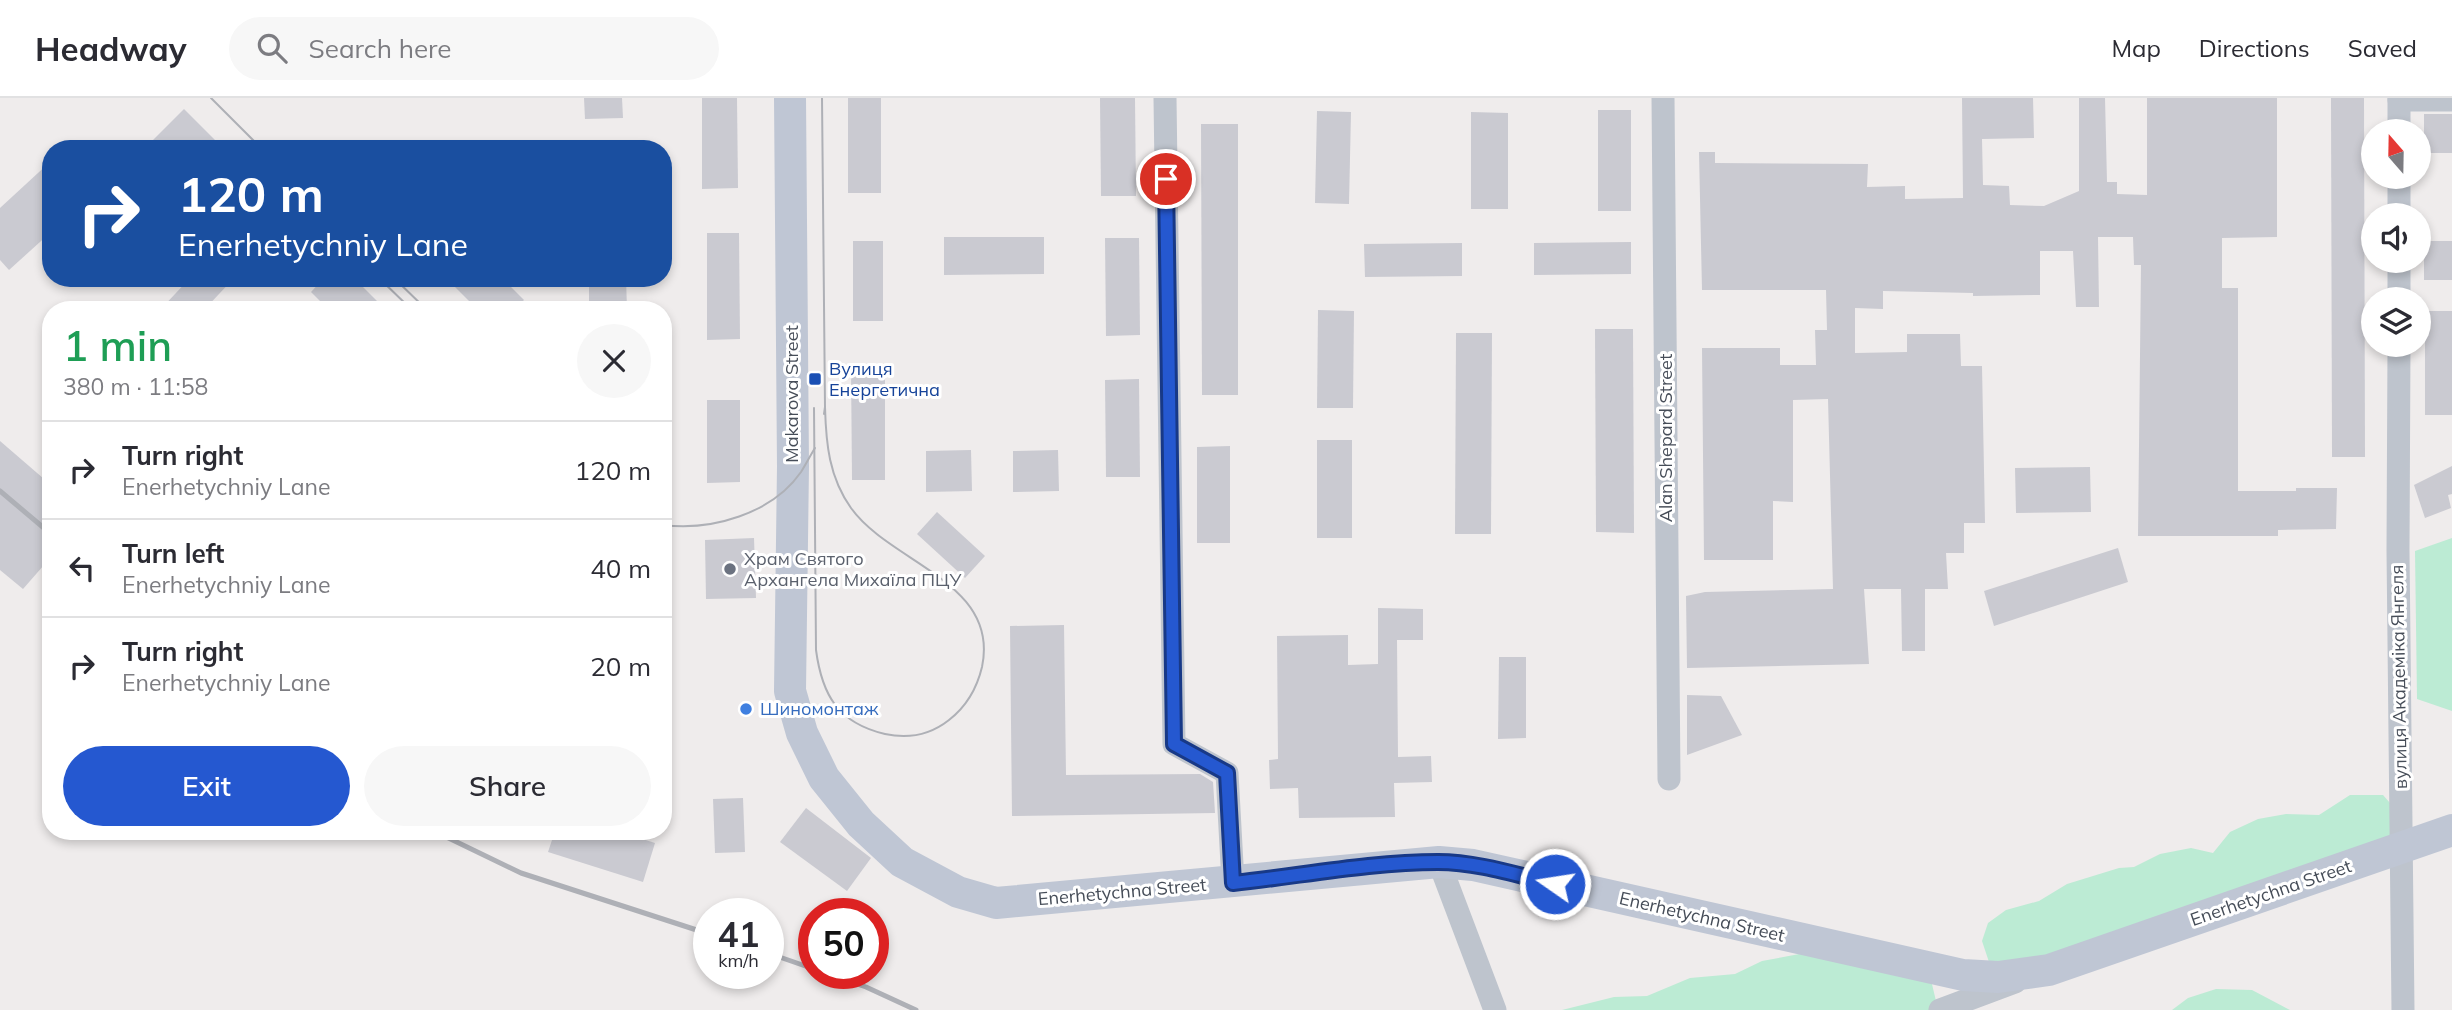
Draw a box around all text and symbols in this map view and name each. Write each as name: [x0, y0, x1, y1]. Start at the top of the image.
search box: [229, 17, 719, 80]
text: Headway: [35, 28, 187, 69]
icon: search: [253, 29, 291, 67]
text: Search here: [309, 32, 451, 65]
text: Map: [2111, 33, 2161, 63]
text: Directions: [2199, 33, 2310, 63]
text: Saved: [2348, 33, 2417, 63]
north arrow: [2361, 119, 2431, 189]
map controls: [2361, 119, 2431, 357]
pin: [1136, 149, 1196, 209]
icon: arrive: [1147, 160, 1185, 198]
text: 120 m: [178, 163, 324, 224]
icon: right: [63, 168, 154, 259]
button: sound: [2361, 203, 2431, 273]
text: Enerhetychniy Lane: [178, 224, 468, 264]
button: layers: [2361, 287, 2431, 357]
text: 1 min: [63, 319, 172, 372]
button: close: [577, 324, 651, 398]
street label: Makarova Street: [780, 325, 803, 463]
street label: Alan Shepard Street: [1654, 354, 1677, 522]
place label: Вулиця Енергетична: [829, 357, 940, 401]
marker: Вулиця Енергетична: [807, 371, 823, 387]
text: 380 m · 11:58: [63, 372, 208, 401]
text: Turn right: [122, 439, 243, 472]
icon: right: [63, 451, 101, 489]
text: 120 m: [575, 454, 651, 487]
text: Enerhetychniy Lane: [122, 472, 330, 501]
text: Turn left: [122, 537, 224, 570]
place label: Храм Святого Архангела Михаїла ПЦУ: [744, 547, 961, 591]
icon: left: [63, 549, 101, 587]
text: 40 m: [590, 552, 651, 585]
marker: Храм Святого Архангела Михаїла ПЦУ: [722, 561, 738, 577]
street label: вулиця Академіка Янгеля: [2385, 565, 2412, 789]
text: Enerhetychniy Lane: [122, 570, 330, 599]
text: Turn right: [122, 635, 243, 668]
icon: right: [63, 647, 101, 685]
text: 20 m: [590, 650, 651, 683]
text: Enerhetychniy Lane: [122, 668, 330, 697]
place label: Шиномонтаж: [760, 697, 879, 720]
marker: Шиномонтаж: [738, 701, 754, 717]
button: Exit: [63, 746, 350, 826]
button: Share: [364, 746, 651, 826]
position arrow: [1518, 847, 1592, 921]
street label: Enerhetychna Street: [2187, 854, 2354, 931]
street label: Enerhetychna Street: [1037, 873, 1207, 910]
street label: Enerhetychna Street: [1617, 886, 1787, 947]
speed limit sign: 50: [798, 898, 889, 989]
text: 41: [717, 912, 760, 956]
text: km/h: [718, 949, 759, 972]

